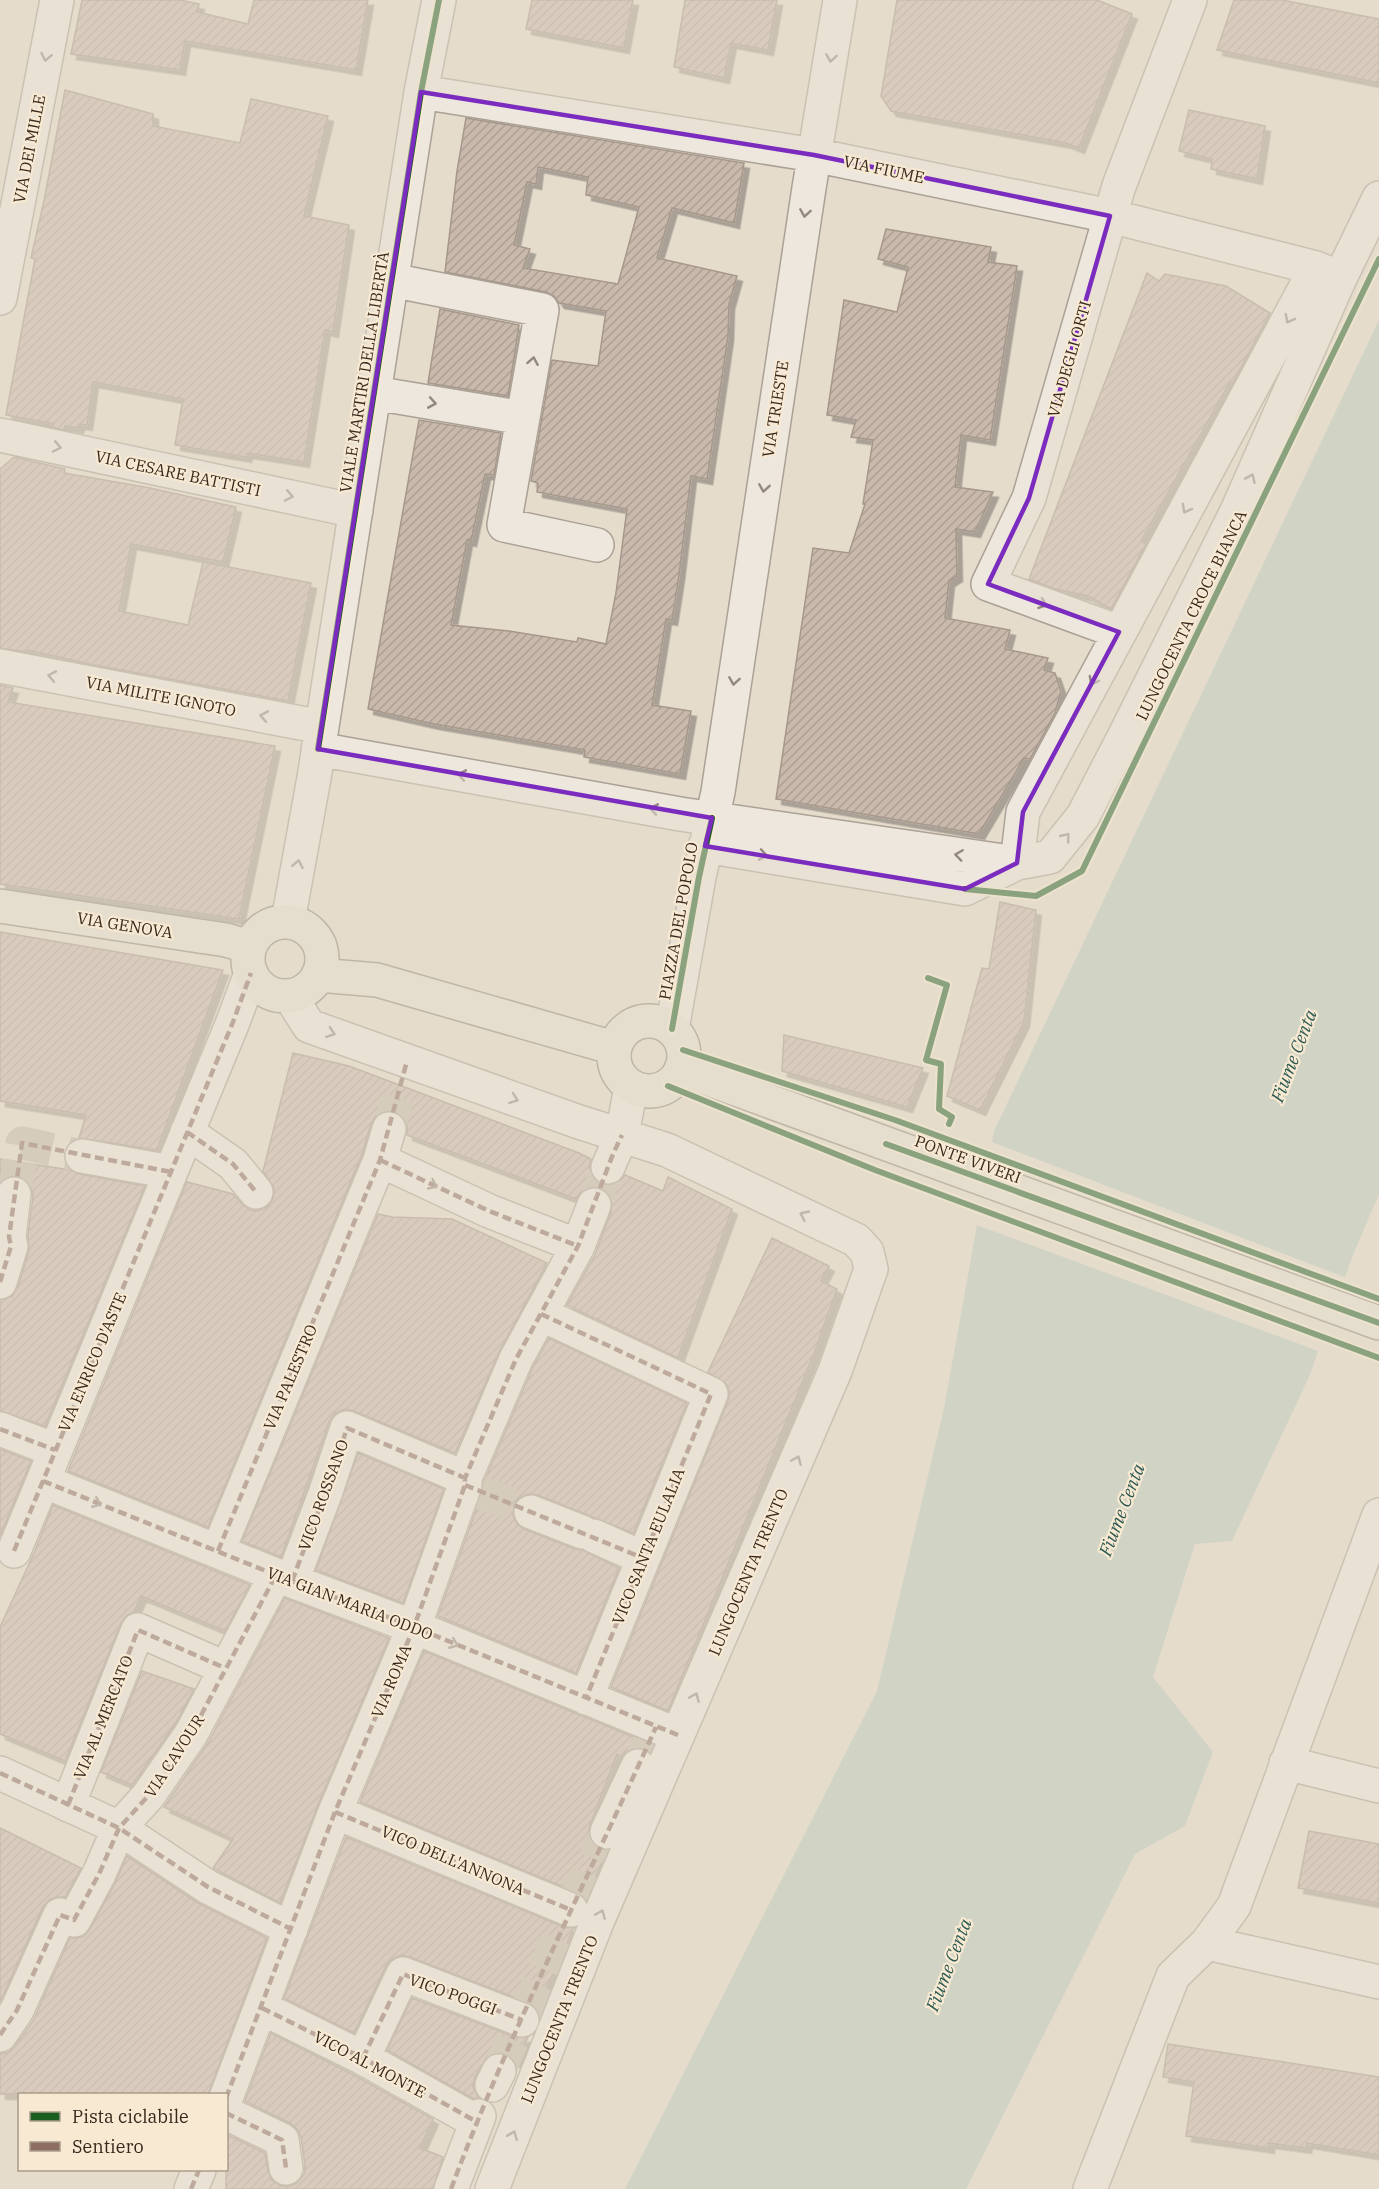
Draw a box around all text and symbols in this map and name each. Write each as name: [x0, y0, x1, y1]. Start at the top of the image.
one-way arrow: [40, 52, 53, 62]
one-way arrow: [825, 52, 838, 62]
street label: VIA DEI MILLE: [9, 93, 49, 205]
street label: VIA FIUME: [842, 151, 926, 187]
one-way arrow: [800, 208, 812, 217]
street label: VIALE MARTIRI DELLA LIBERTÀ: [334, 250, 393, 494]
street label: VIA DEGLI ORTI: [1043, 298, 1095, 420]
one-way arrow: [1285, 313, 1296, 324]
one-way arrow: [526, 356, 539, 366]
street label: VIA TRIESTE: [757, 359, 793, 459]
one-way arrow: [426, 396, 436, 409]
one-way arrow: [52, 440, 62, 453]
street label: VIA CESARE BATTISTI: [93, 446, 263, 500]
one-way arrow: [1244, 474, 1256, 485]
one-way arrow: [758, 484, 770, 493]
one-way arrow: [284, 489, 294, 502]
one-way arrow: [1182, 503, 1193, 514]
street label: LUNGOCENTA CROCE BIANCA: [1131, 506, 1251, 723]
one-way arrow: [1037, 597, 1048, 610]
one-way arrow: [47, 670, 57, 683]
street label: VIA MILITE IGNOTO: [84, 672, 238, 720]
one-way arrow: [1089, 674, 1100, 685]
one-way arrow: [729, 677, 741, 686]
one-way arrow: [259, 710, 269, 723]
one-way arrow: [457, 769, 467, 782]
one-way arrow: [649, 804, 659, 816]
one-way arrow: [1058, 833, 1069, 844]
street label: PIAZZA DEL POPOLO: [654, 841, 702, 1001]
one-way arrow: [758, 848, 768, 861]
one-way arrow: [954, 849, 964, 861]
one-way arrow: [291, 859, 304, 869]
street label: VIA GENOVA: [76, 908, 174, 942]
water label: Fiume Centa: [1265, 1006, 1322, 1106]
one-way arrow: [325, 1026, 336, 1039]
one-way arrow: [509, 1091, 519, 1104]
street label: PONTE VIVERI: [912, 1131, 1024, 1187]
one-way arrow: [427, 1178, 438, 1190]
one-way arrow: [799, 1210, 810, 1222]
street label: VIA ENRICO D'ASTE: [54, 1289, 130, 1435]
street label: VIA PALESTRO: [259, 1321, 321, 1433]
street label: VICO ROSSANO: [294, 1437, 352, 1553]
one-way arrow: [790, 1455, 802, 1466]
water label: Fiume Centa: [1093, 1460, 1150, 1560]
street label: VICO SANTA EULALIA: [607, 1465, 689, 1627]
street label: LUNGOCENTA TRENTO: [704, 1485, 792, 1659]
one-way arrow: [91, 1496, 102, 1508]
street label: VIA GIAN MARIA ODDO: [264, 1562, 436, 1644]
one-way arrow: [449, 1636, 459, 1649]
street label: VIA ROMA: [367, 1641, 415, 1721]
street label: VIA AL MERCATO: [69, 1652, 137, 1782]
one-way arrow: [687, 1692, 699, 1703]
street label: VIA CAVOUR: [140, 1710, 208, 1801]
street label: VICO DELL'ANNONA: [378, 1821, 528, 1899]
one-way arrow: [594, 1910, 606, 1921]
water label: Fiume Centa: [920, 1915, 977, 2015]
street label: LUNGOCENTA TRENTO: [516, 1932, 602, 2106]
street label: VICO POGGI: [406, 1969, 500, 2019]
street label: VICO AL MONTE: [310, 2026, 430, 2102]
legend: [18, 2093, 228, 2171]
text: Pista ciclabile: [72, 2105, 189, 2128]
one-way arrow: [506, 2130, 518, 2141]
text: Sentiero: [72, 2135, 144, 2158]

